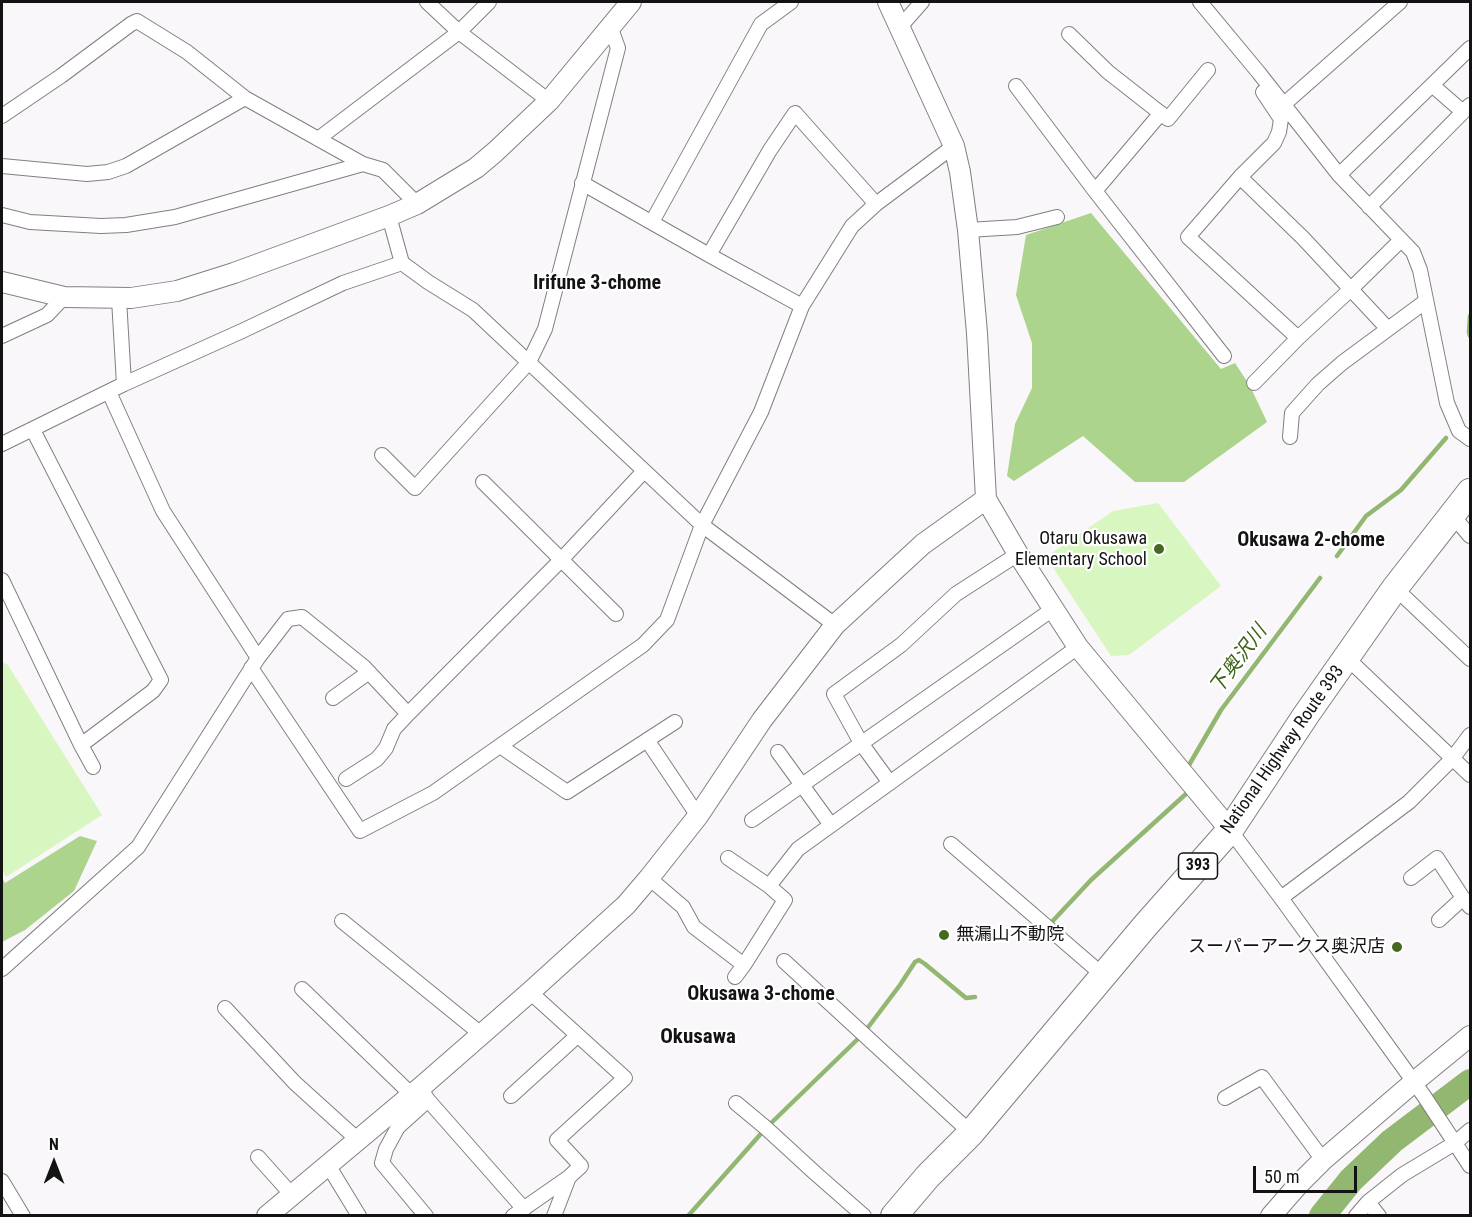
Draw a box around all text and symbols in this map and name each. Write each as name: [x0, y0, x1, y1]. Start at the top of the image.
district label: Irifune 3-chome: [533, 272, 661, 296]
place label: Otaru Okusawa Elementary School: [1015, 528, 1147, 570]
district label: Okusawa 2-chome: [1237, 529, 1385, 553]
marker: Otaru Okusawa Elementary School: [1152, 542, 1166, 556]
water label: 下奥沢川: [1205, 621, 1273, 699]
street label: National Highway Route 393: [1217, 662, 1349, 838]
road number: 393: [1178, 853, 1218, 879]
place label: 無漏山不動院: [956, 924, 1064, 946]
marker: 無漏山不動院: [937, 928, 951, 942]
place label: スーパーアークス奥沢店: [1188, 936, 1385, 958]
marker: スーパーアークス奥沢店: [1390, 940, 1404, 954]
district label: Okusawa 3-chome: [687, 983, 835, 1007]
district label: Okusawa: [660, 1025, 736, 1051]
north arrow: [24, 1133, 84, 1193]
text: N: [49, 1135, 59, 1154]
scale bar: [1256, 1154, 1360, 1192]
text: 50 m: [1264, 1166, 1299, 1187]

